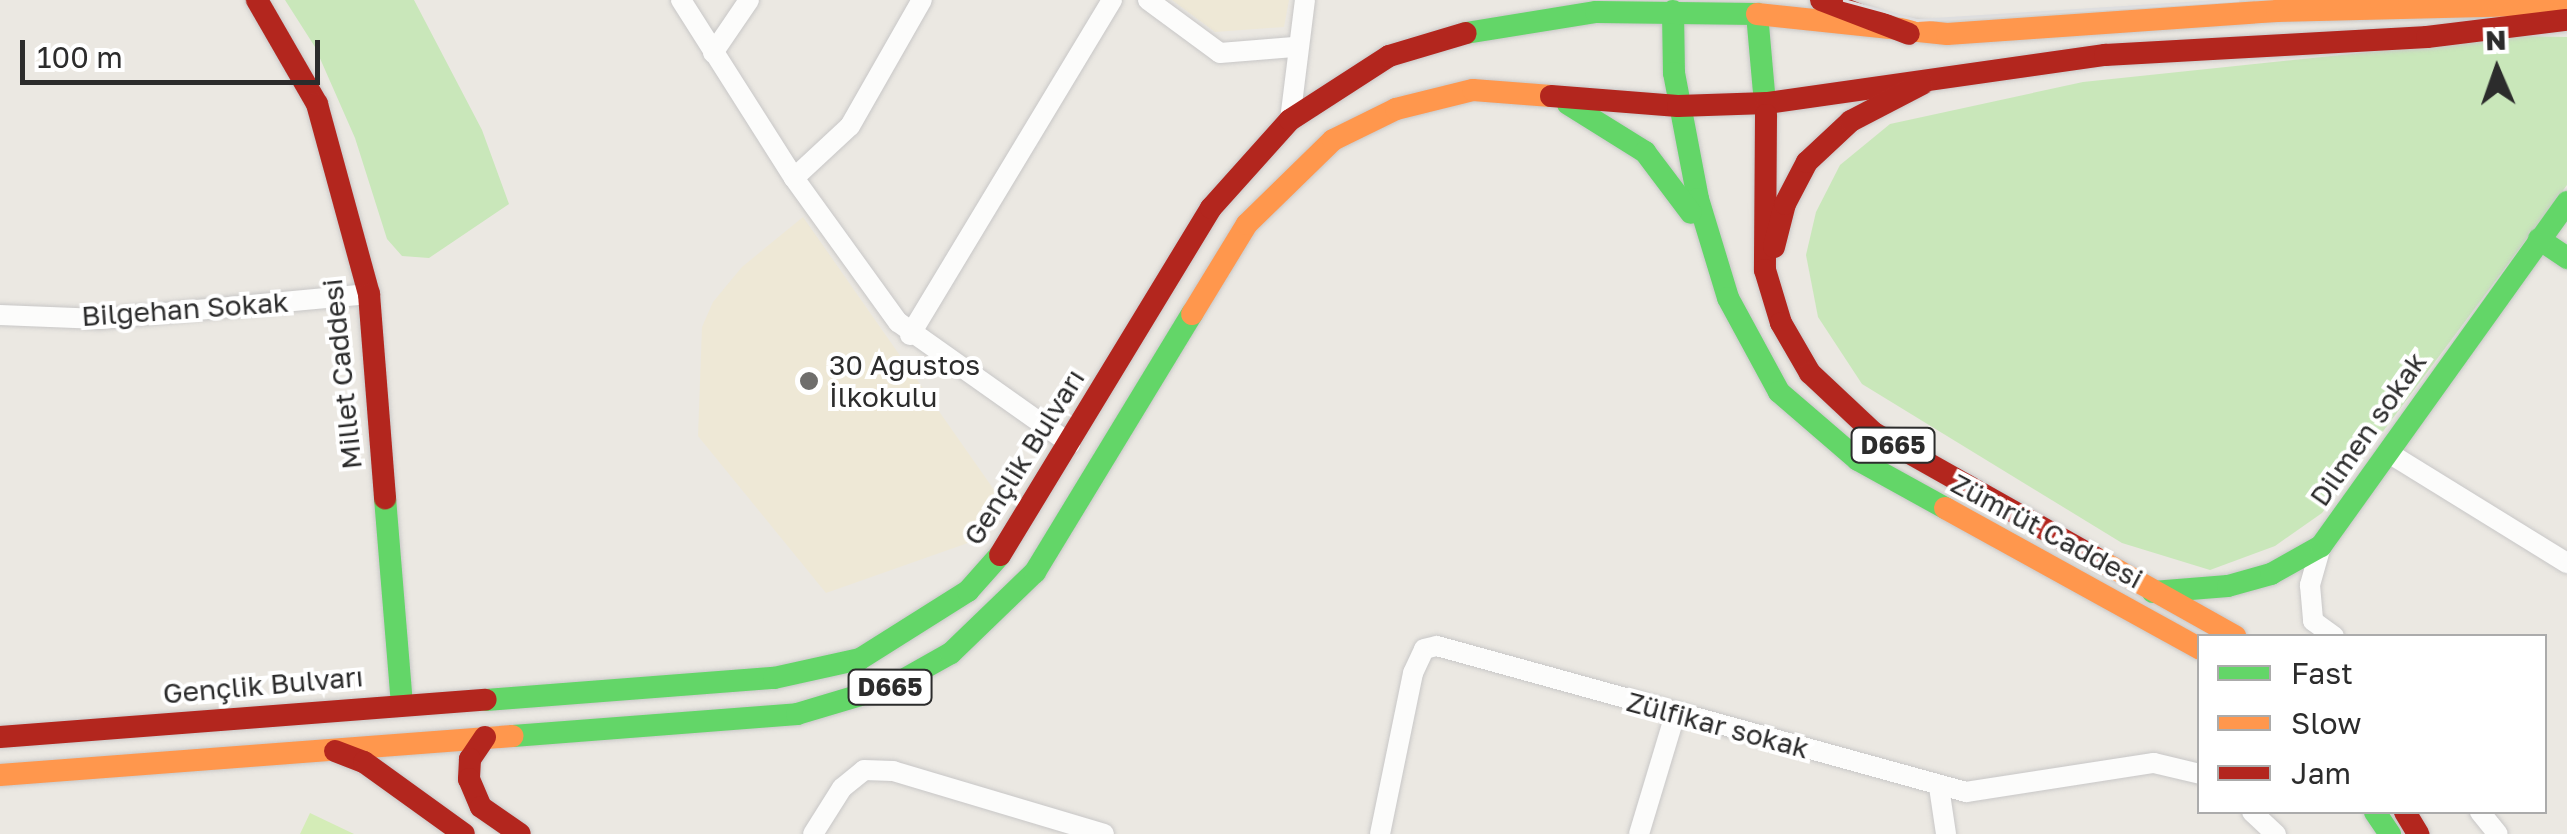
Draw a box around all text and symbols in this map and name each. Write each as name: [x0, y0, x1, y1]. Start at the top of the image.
scale bar: [25, 20, 325, 82]
north arrow: [2447, 20, 2547, 120]
text: N: [2485, 23, 2507, 56]
text: 100 m: [37, 39, 123, 75]
street label: Millet Caddesi: [315, 277, 369, 471]
street label: Bilgehan Sokak: [80, 285, 290, 333]
street label: Dilmen sokak: [2303, 346, 2433, 512]
place label: 30 Ağustos İlkokulu: [829, 348, 980, 414]
street label: Gençlik Bulvarı: [957, 363, 1091, 551]
marker: 30 Ağustos İlkokulu: [798, 370, 820, 392]
road number: D665: [1850, 425, 1936, 465]
street label: Zümrüt Caddesi: [1946, 466, 2148, 596]
legend: [2197, 634, 2547, 814]
text: Fast: [2291, 655, 2353, 691]
street label: Gençlik Bulvarı: [161, 660, 365, 710]
road number: D665: [848, 667, 932, 707]
street label: Zülfikar sokak: [1623, 685, 1813, 765]
text: Slow: [2291, 705, 2362, 741]
text: Jam: [2291, 755, 2351, 791]

